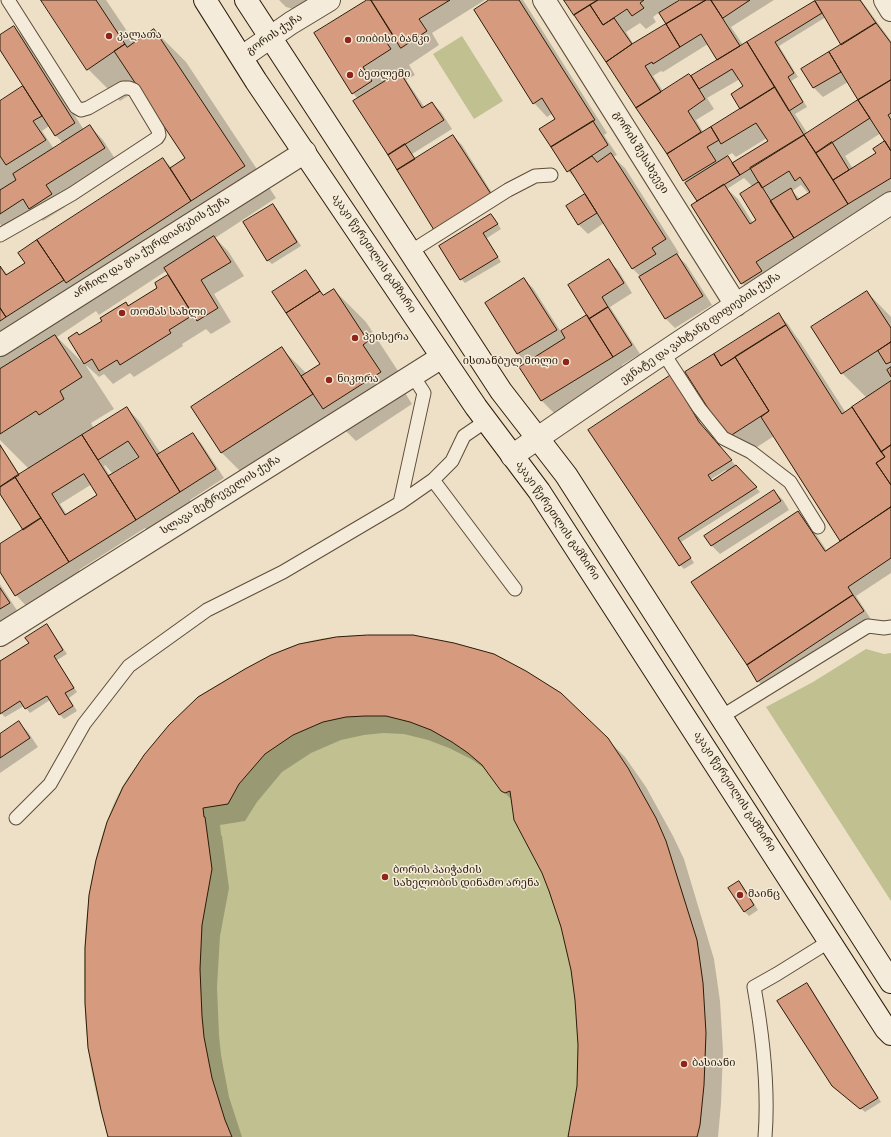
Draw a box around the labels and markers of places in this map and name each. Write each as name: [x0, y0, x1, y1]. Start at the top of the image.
place label: კალათა: [117, 29, 162, 43]
marker: კალათა: [104, 31, 114, 41]
place label: თიბისი ბანკი: [356, 33, 429, 47]
marker: თიბისი ბანკი: [343, 35, 353, 45]
place label: ბეთლემი: [358, 68, 410, 82]
marker: ბეთლემი: [345, 70, 355, 80]
place label: თომას სახლი: [130, 306, 206, 320]
marker: თომას სახლი: [117, 308, 127, 318]
place label: პეისერა: [363, 331, 409, 345]
marker: პეისერა: [350, 333, 360, 343]
place label: ისთანბულ მოლი: [463, 355, 558, 369]
marker: ისთანბულ მოლი: [561, 357, 571, 367]
place label: ნიკორა: [337, 373, 379, 387]
marker: ნიკორა: [324, 375, 334, 385]
place label: ბორის პაიჭაძის სახელობის დინამო არენა: [393, 864, 539, 890]
marker: ბორის პაიჭაძის სახელობის დინამო არენა: [380, 872, 390, 882]
place label: მაინც: [748, 888, 780, 902]
marker: მაინც: [735, 890, 745, 900]
place label: ბასიანი: [692, 1057, 735, 1071]
marker: ბასიანი: [679, 1059, 689, 1069]

